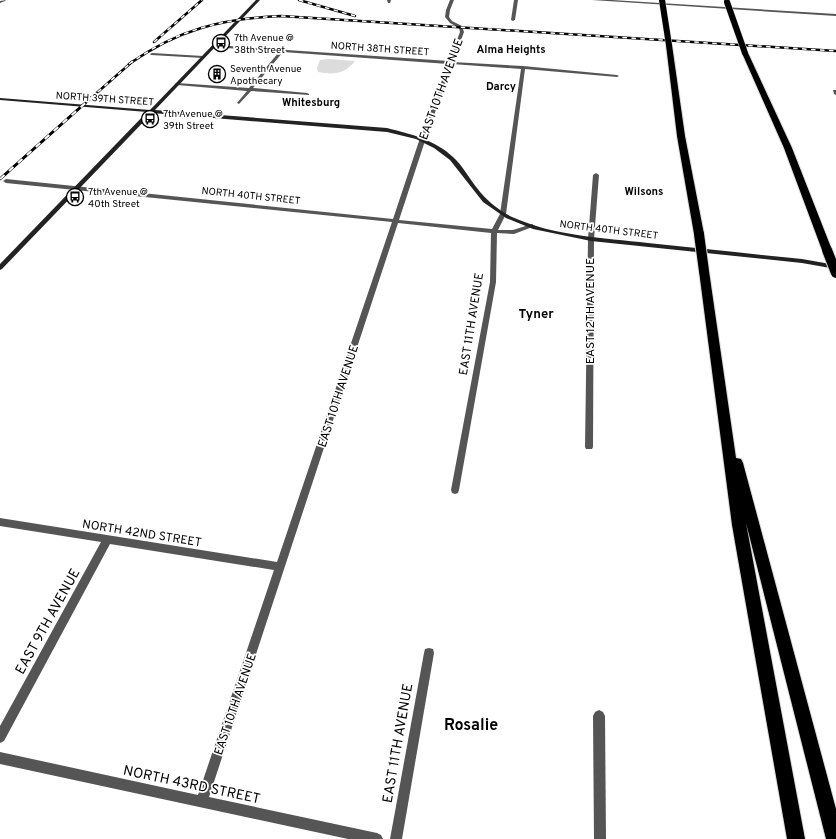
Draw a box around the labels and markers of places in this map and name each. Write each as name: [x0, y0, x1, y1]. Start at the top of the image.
place label: 7th Avenue @ 38th Street: [234, 32, 294, 57]
bus stop icon: 7th Avenue @ 38th Street: [211, 33, 231, 53]
place label: Seventh Avenue Apothecary: [230, 63, 302, 88]
building icon: Seventh Avenue Apothecary: [207, 64, 227, 84]
place label: 7th Avenue @ 39th Street: [163, 108, 223, 133]
bus stop icon: 7th Avenue @ 39th Street: [140, 109, 160, 129]
place label: 7th Avenue @ 40th Street: [88, 186, 148, 211]
bus stop icon: 7th Avenue @ 40th Street: [65, 187, 85, 207]

